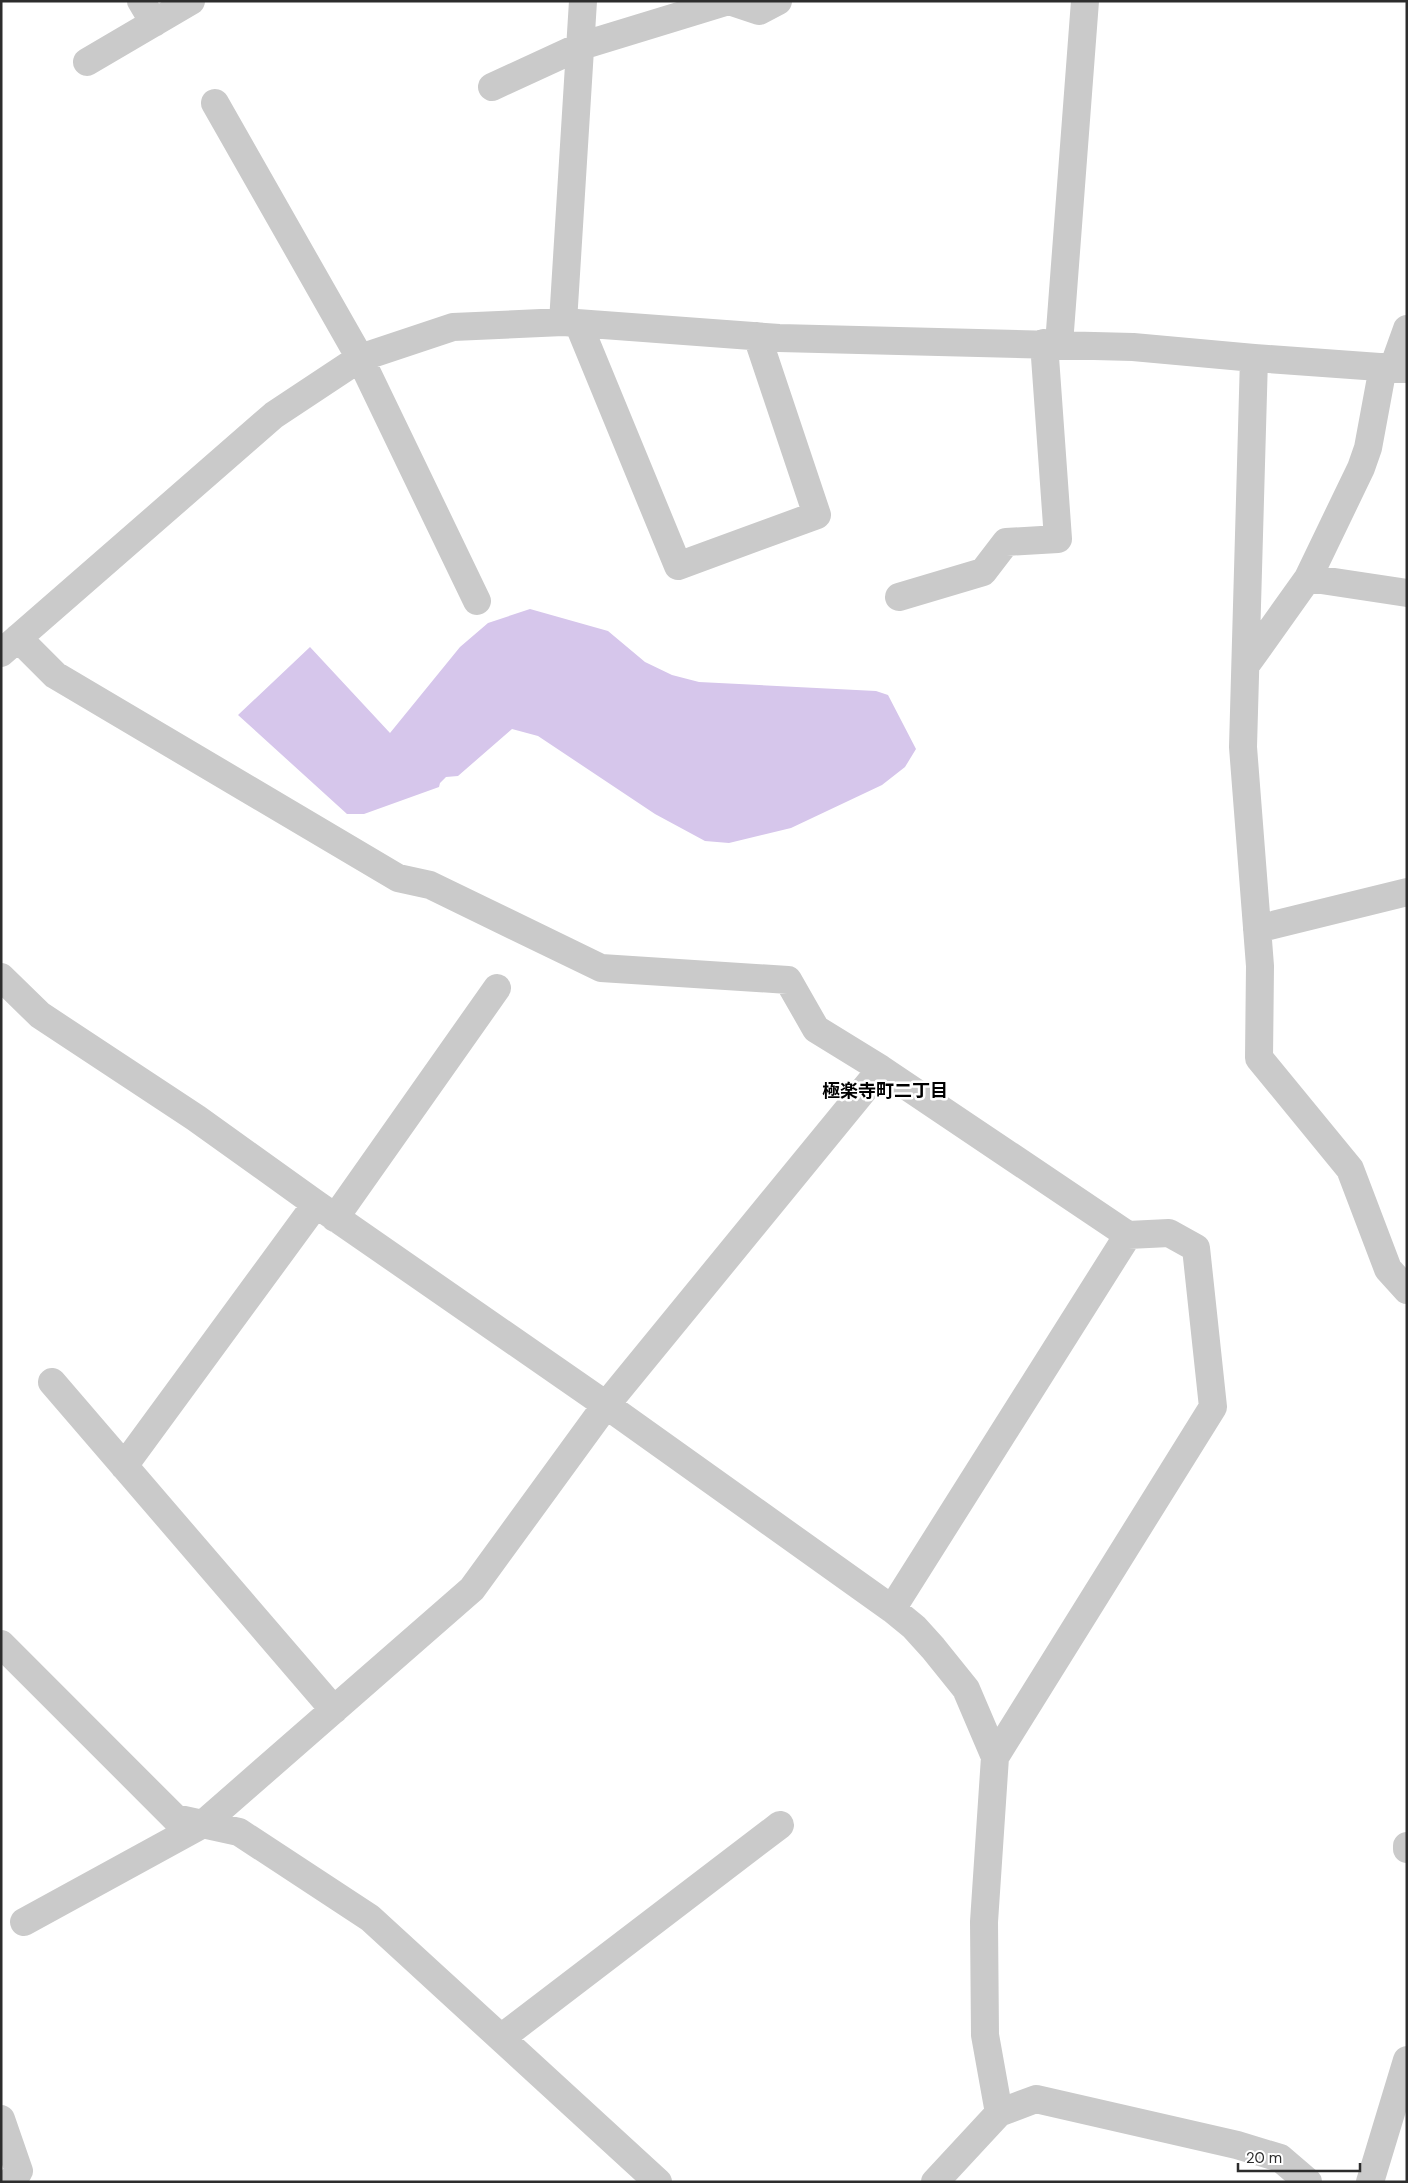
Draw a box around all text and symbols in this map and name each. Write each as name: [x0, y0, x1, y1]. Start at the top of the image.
district label: 極楽寺町二丁目: [822, 1079, 948, 1103]
scale bar: [1238, 2140, 1360, 2172]
text: 20 m: [1246, 2148, 1282, 2168]

